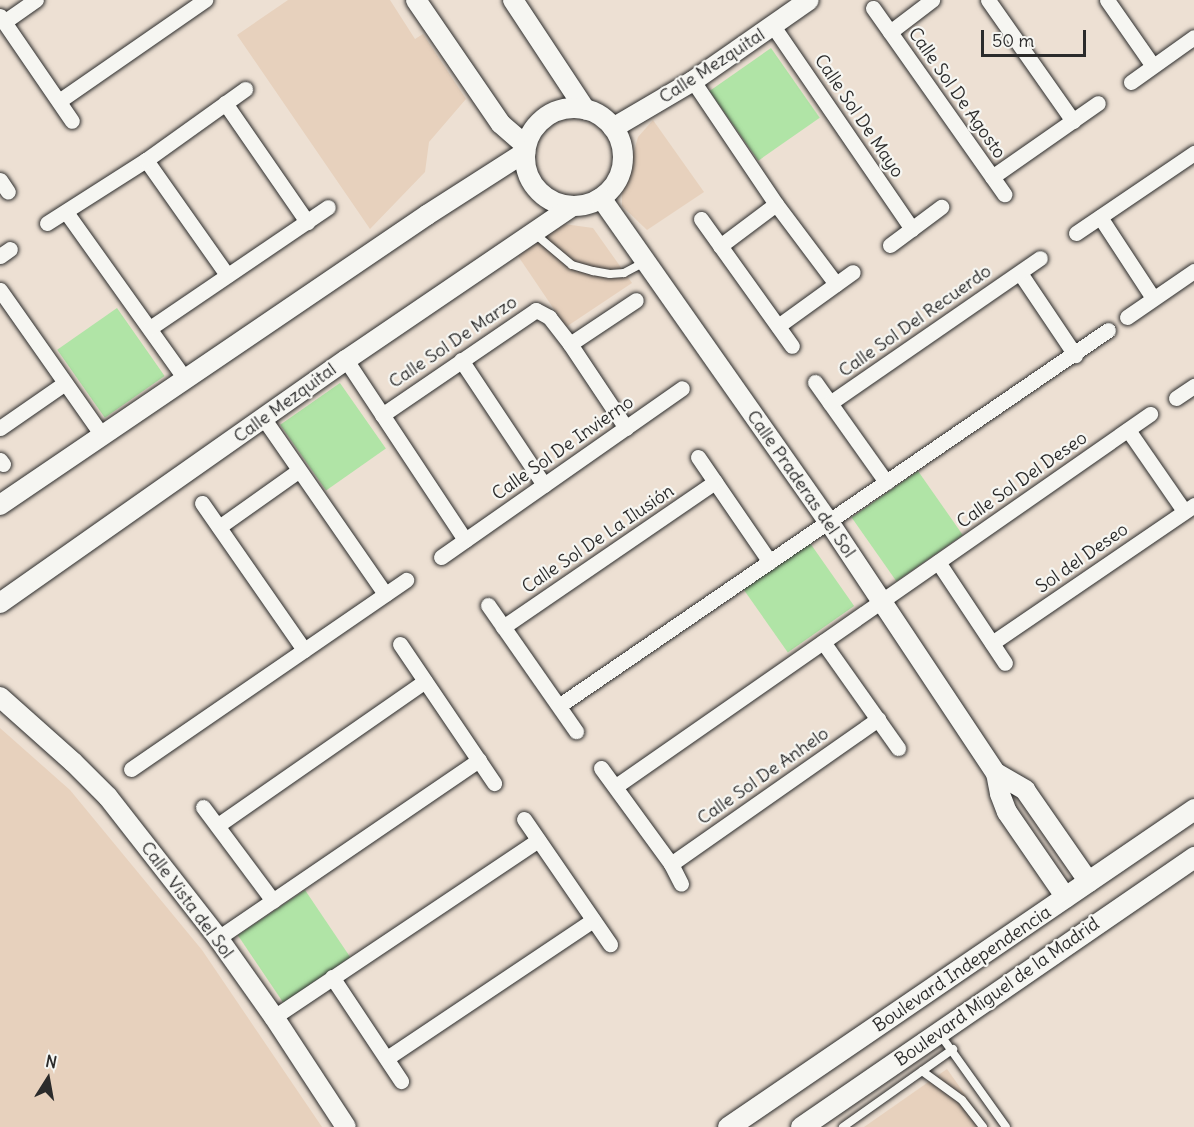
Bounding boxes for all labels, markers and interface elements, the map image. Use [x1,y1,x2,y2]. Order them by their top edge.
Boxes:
scale bar [984,18,1089,56]
street label: Calle Sol De Agosto [904,23,1010,163]
street label: Calle Mezquital [655,24,769,108]
text: 50 m [992,29,1034,52]
street label: Calle Sol De Mayo [810,50,908,182]
street label: Calle Sol Del Recuerdo [835,260,995,382]
street label: Calle Sol De Marzo [385,291,521,393]
street label: Calle Mezquital [229,359,341,447]
street label: Calle Sol De Invierno [488,391,638,505]
street label: Calle Praderas del Sol [742,406,860,562]
street label: Calle Sol Del Deseo [953,427,1091,533]
street label: Calle Sol De La Ilusión [518,480,678,598]
street label: Sol del Deseo [1032,518,1132,598]
street label: Calle Sol De Anhelo [693,723,833,829]
street label: Calle Vista del Sol [136,837,238,963]
street label: Boulevard Independencia [869,901,1055,1037]
street label: Boulevard Miguel de la Madrid [891,913,1103,1071]
north arrow [18,1049,78,1109]
text: N [44,1050,59,1072]

